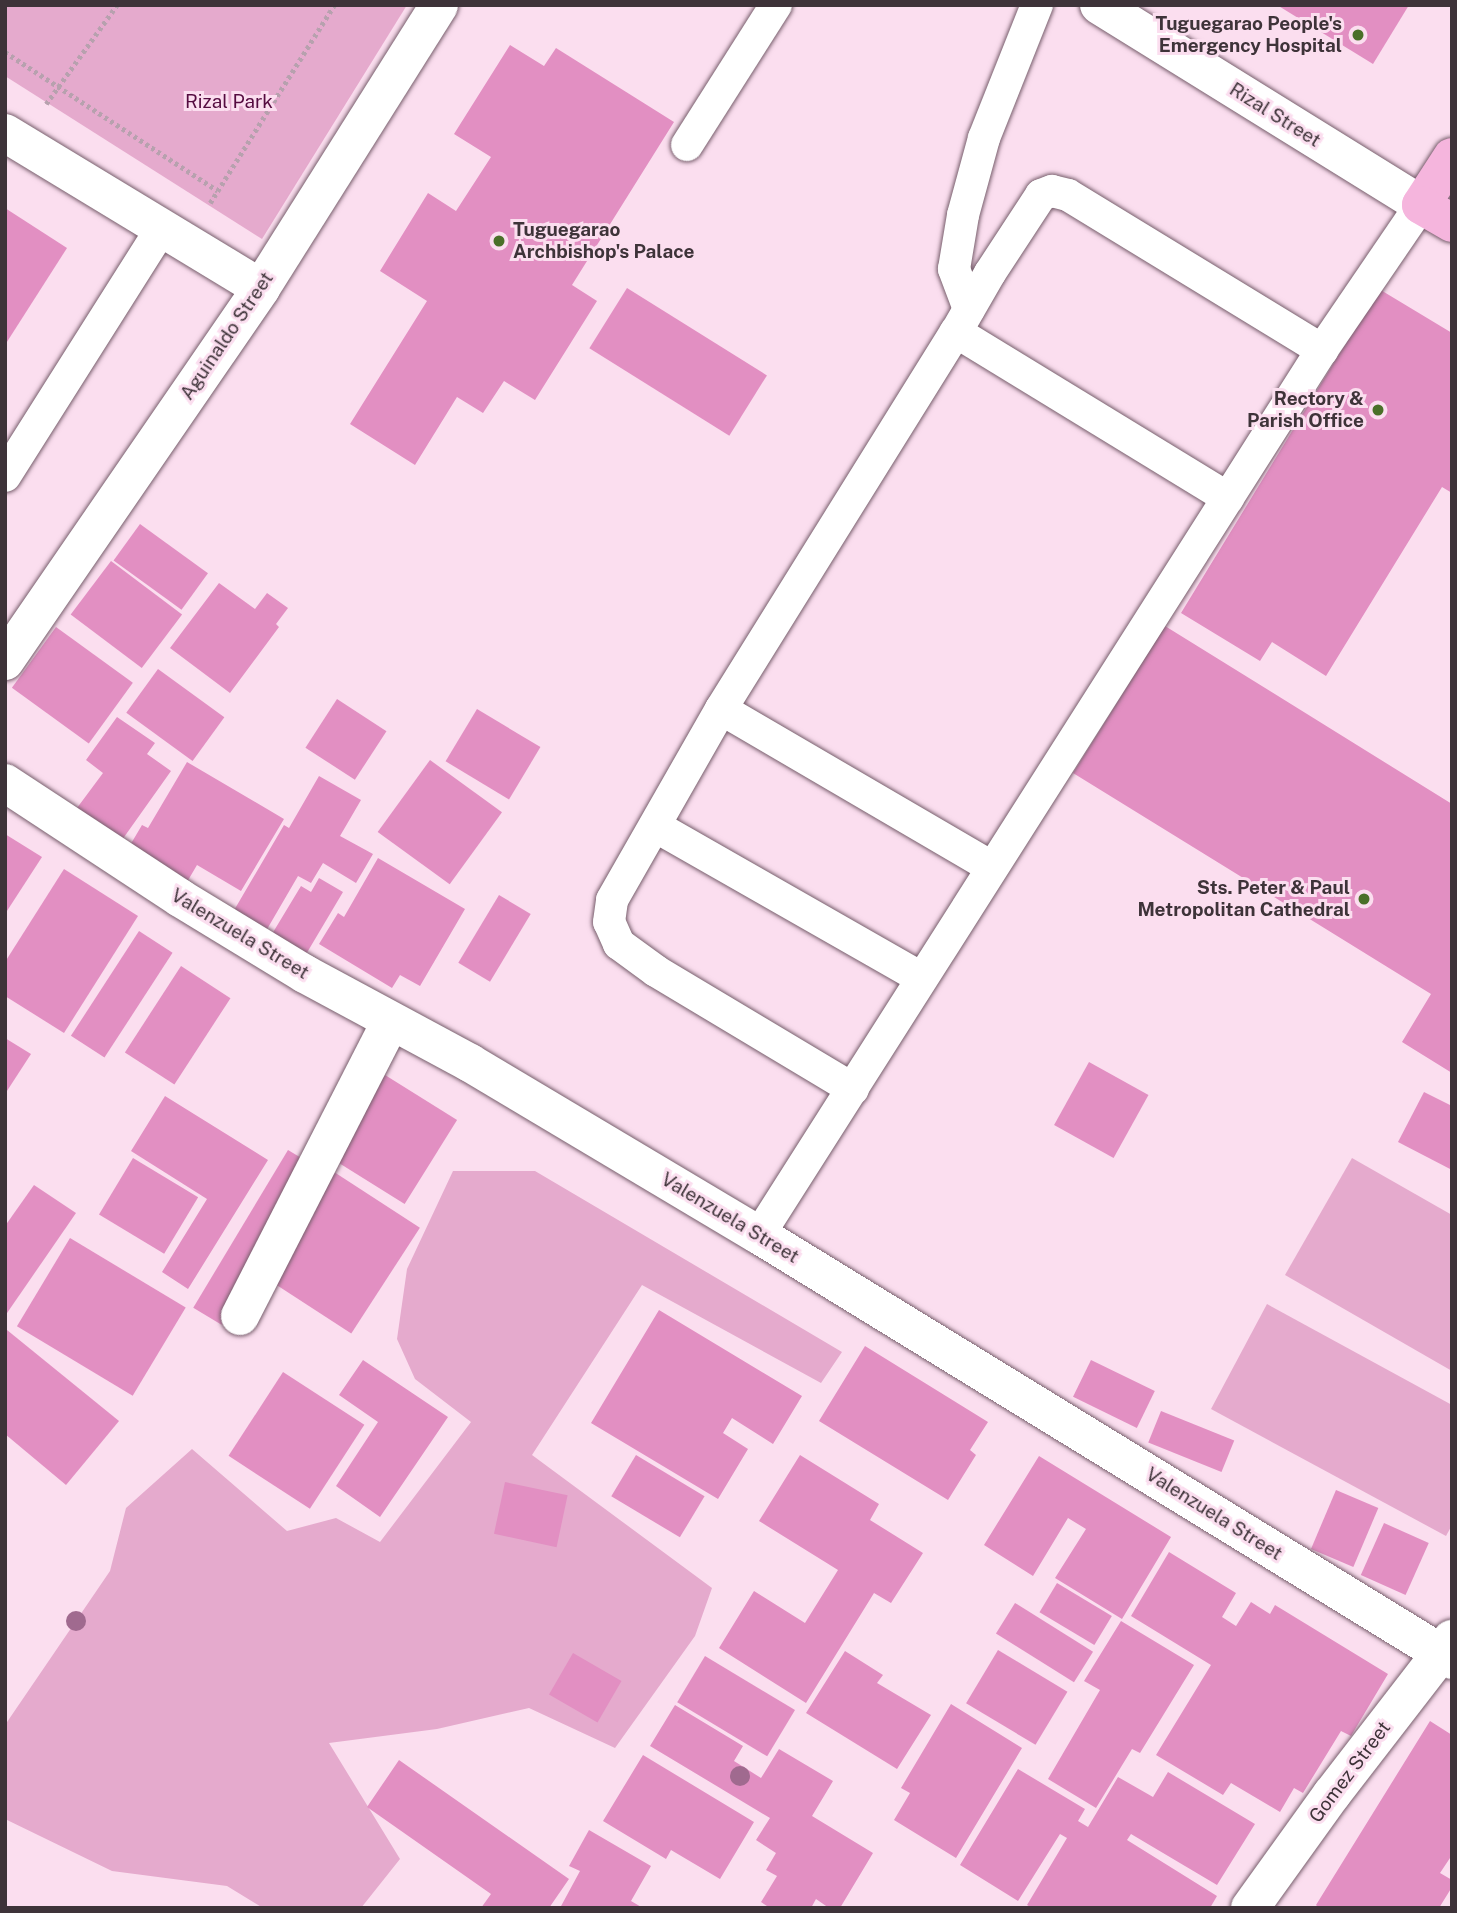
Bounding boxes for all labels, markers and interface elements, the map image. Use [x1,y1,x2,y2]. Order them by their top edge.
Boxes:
place label: Tuguegarao People's Emergency Hospital [1156,13,1342,57]
marker: Tuguegarao People's Emergency Hospital [1348,25,1368,45]
street label: Rizal Street [1225,78,1325,152]
park label: Rizal Park [185,91,273,113]
place label: Tuguegarao Archbishop's Palace [513,219,695,263]
marker: Tuguegarao Archbishop's Palace [491,233,507,249]
street label: Aguinaldo Street [176,268,278,404]
place label: Rectory & Parish Office [1247,388,1364,432]
marker: Rectory & Parish Office [1370,402,1386,418]
place label: Sts. Peter & Paul Metropolitan Cathedral [1137,877,1350,921]
street label: Valenzuela Street [167,884,313,984]
marker: Sts. Peter & Paul Metropolitan Cathedral [1356,891,1372,907]
street label: Valenzuela Street [657,1168,803,1268]
street label: Valenzuela Street [1142,1463,1286,1565]
street label: Gomez Street [1305,1717,1395,1827]

